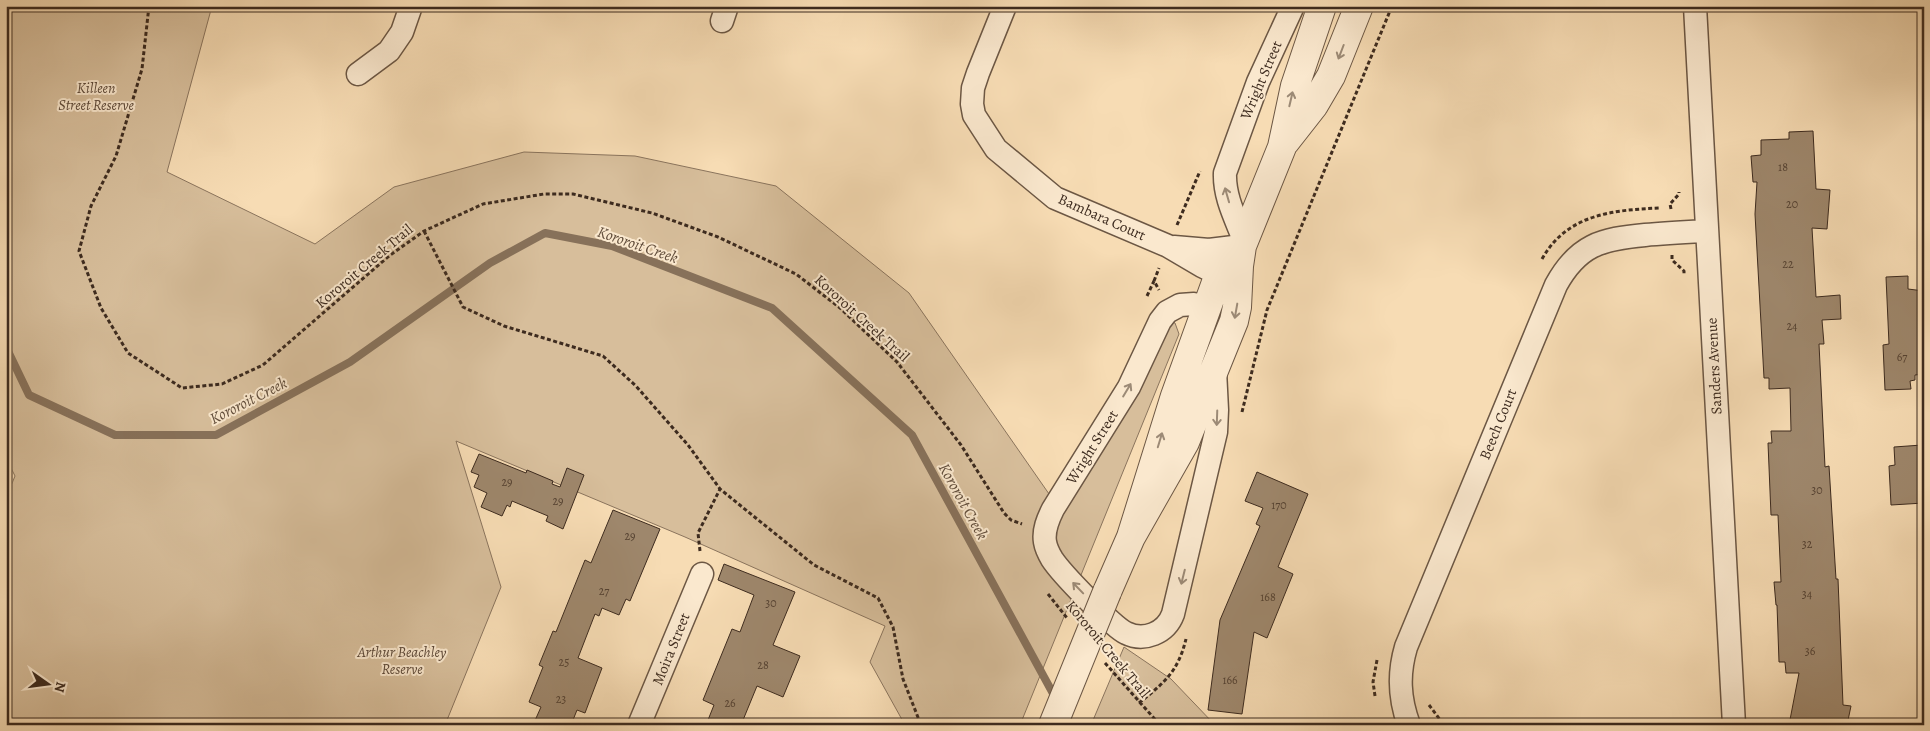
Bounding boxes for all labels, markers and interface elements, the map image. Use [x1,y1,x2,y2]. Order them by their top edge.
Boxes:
street label: Wright Street [1235,38,1287,123]
one-way arrow [1336,43,1345,59]
park label: Killeen Street Reserve [58,78,134,115]
one-way arrow [1287,91,1297,107]
house number: 18 [1778,159,1788,175]
one-way arrow [1222,187,1232,203]
street label: Bambara Court [1055,189,1149,245]
house number: 20 [1786,196,1798,212]
street label: Kororoit Creek Trail [311,219,417,313]
water label: Kororoit Creek [594,221,681,269]
house number: 22 [1782,256,1794,272]
street label: Kororoit Creek Trail [810,270,914,366]
one-way arrow [1230,303,1240,319]
street label: Sanders Avenue [1701,317,1727,415]
house number: 24 [1786,318,1798,334]
house number: 67 [1897,349,1908,365]
water label: Kororoit Creek [206,372,291,430]
one-way arrow [1123,383,1133,397]
street label: Beech Court [1475,385,1521,463]
street label: Wright Street [1061,406,1123,489]
one-way arrow [1212,410,1221,426]
one-way arrow [1156,433,1166,449]
water label: Kororoit Creek [933,459,993,544]
house number: 29 [501,474,513,490]
house number: 30 [1811,482,1823,498]
house number: 29 [552,493,564,509]
house number: 170 [1271,497,1287,513]
house number: 29 [624,528,636,544]
house number: 32 [1802,536,1813,552]
one-way arrow [1178,568,1187,584]
one-way arrow [1072,581,1084,594]
house number: 27 [599,583,610,599]
house number: 34 [1802,586,1813,602]
house number: 168 [1260,589,1276,605]
house number: 30 [765,595,777,611]
street label: Kororoit Creek Trail [1061,596,1155,702]
street label: Moira Street [647,610,695,688]
park label: Arthur Beachley Reserve [357,642,447,679]
house number: 36 [1805,643,1816,659]
house number: 25 [559,654,569,670]
house number: 28 [757,657,769,673]
north arrow [22,658,72,708]
house number: 166 [1222,672,1238,688]
text: N [50,680,71,694]
house number: 23 [556,691,566,707]
house number: 26 [724,695,736,711]

